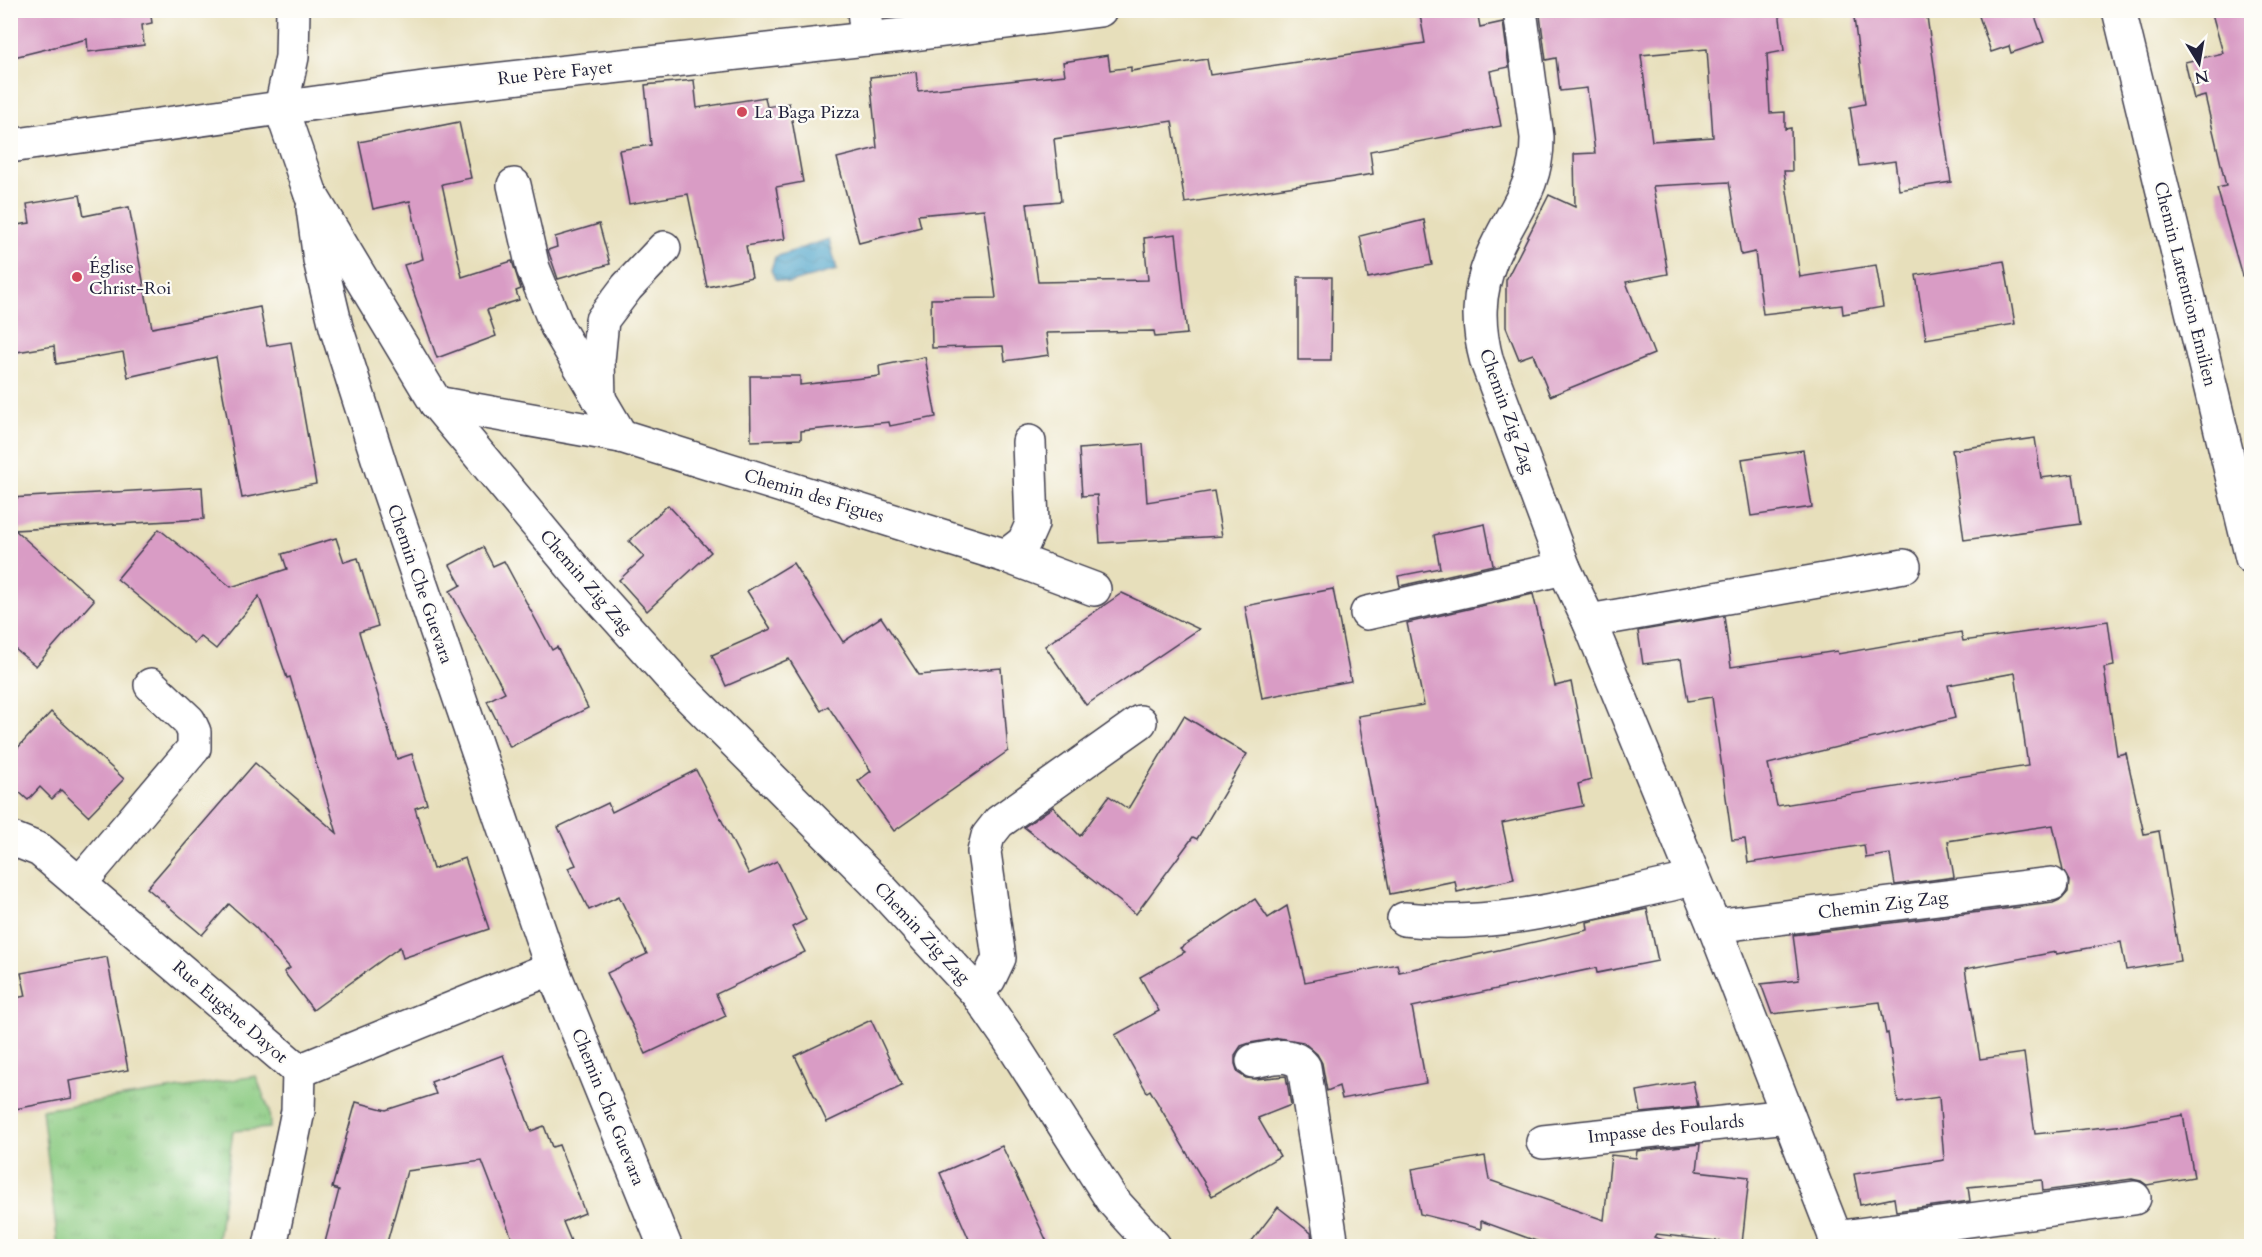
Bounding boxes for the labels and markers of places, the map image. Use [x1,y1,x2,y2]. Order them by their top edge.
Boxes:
place label: La Baga Pizza [754,100,860,125]
marker: La Baga Pizza [735,105,749,119]
place label: Église Christ-Roi [89,255,171,301]
marker: Église Christ-Roi [70,270,84,284]

